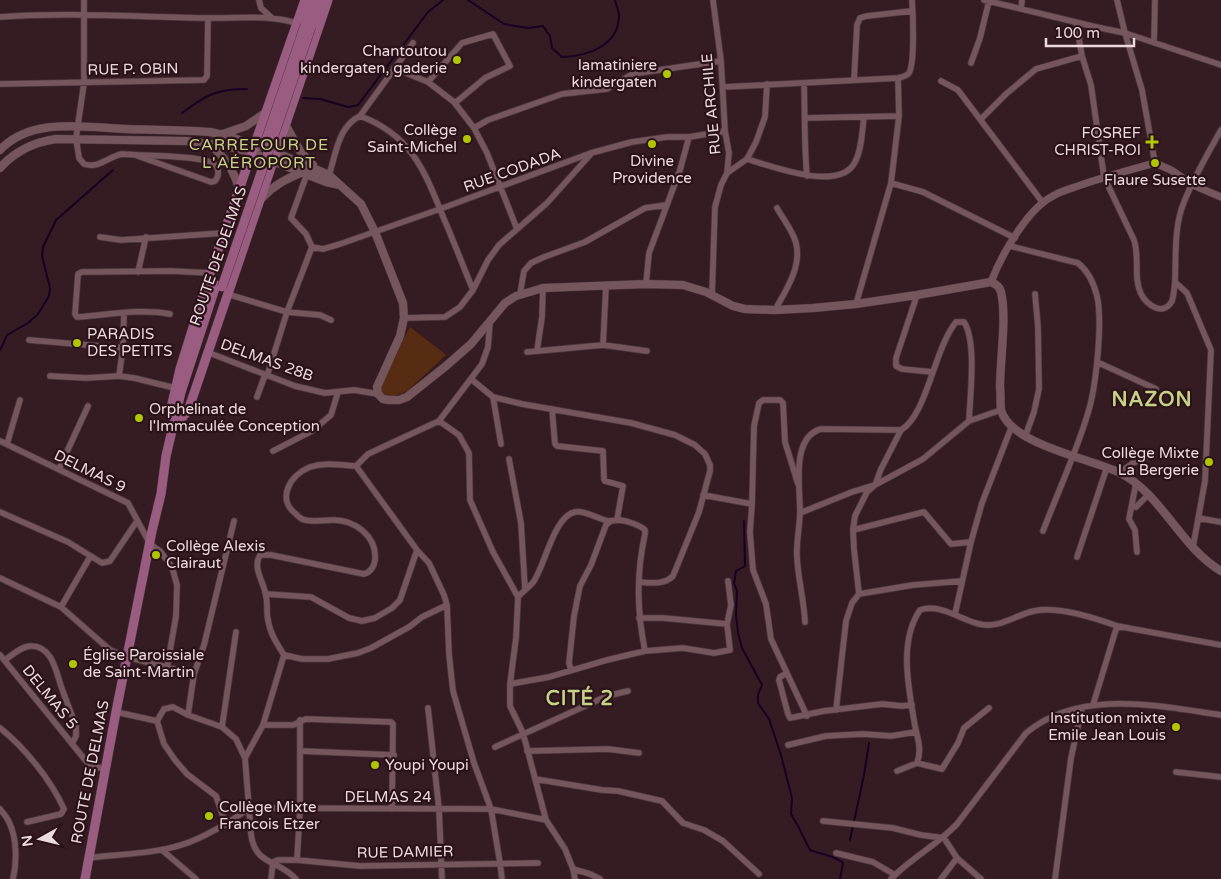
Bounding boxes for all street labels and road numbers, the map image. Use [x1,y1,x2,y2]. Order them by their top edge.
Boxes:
street label: RUE ARCHILE [698,53,724,155]
street label: RUE P. OBIN [87,59,179,79]
street label: RUE CODADA [461,144,563,196]
street label: ROUTE DE DELMAS [186,184,250,328]
street label: DELMAS 28B [218,335,316,385]
street label: DELMAS 9 [51,446,129,496]
street label: DELMAS 5 [19,661,81,733]
street label: ROUTE DE DELMAS [67,699,113,845]
street label: DELMAS 24 [344,788,432,806]
street label: RUE DAMIER [356,842,454,862]

